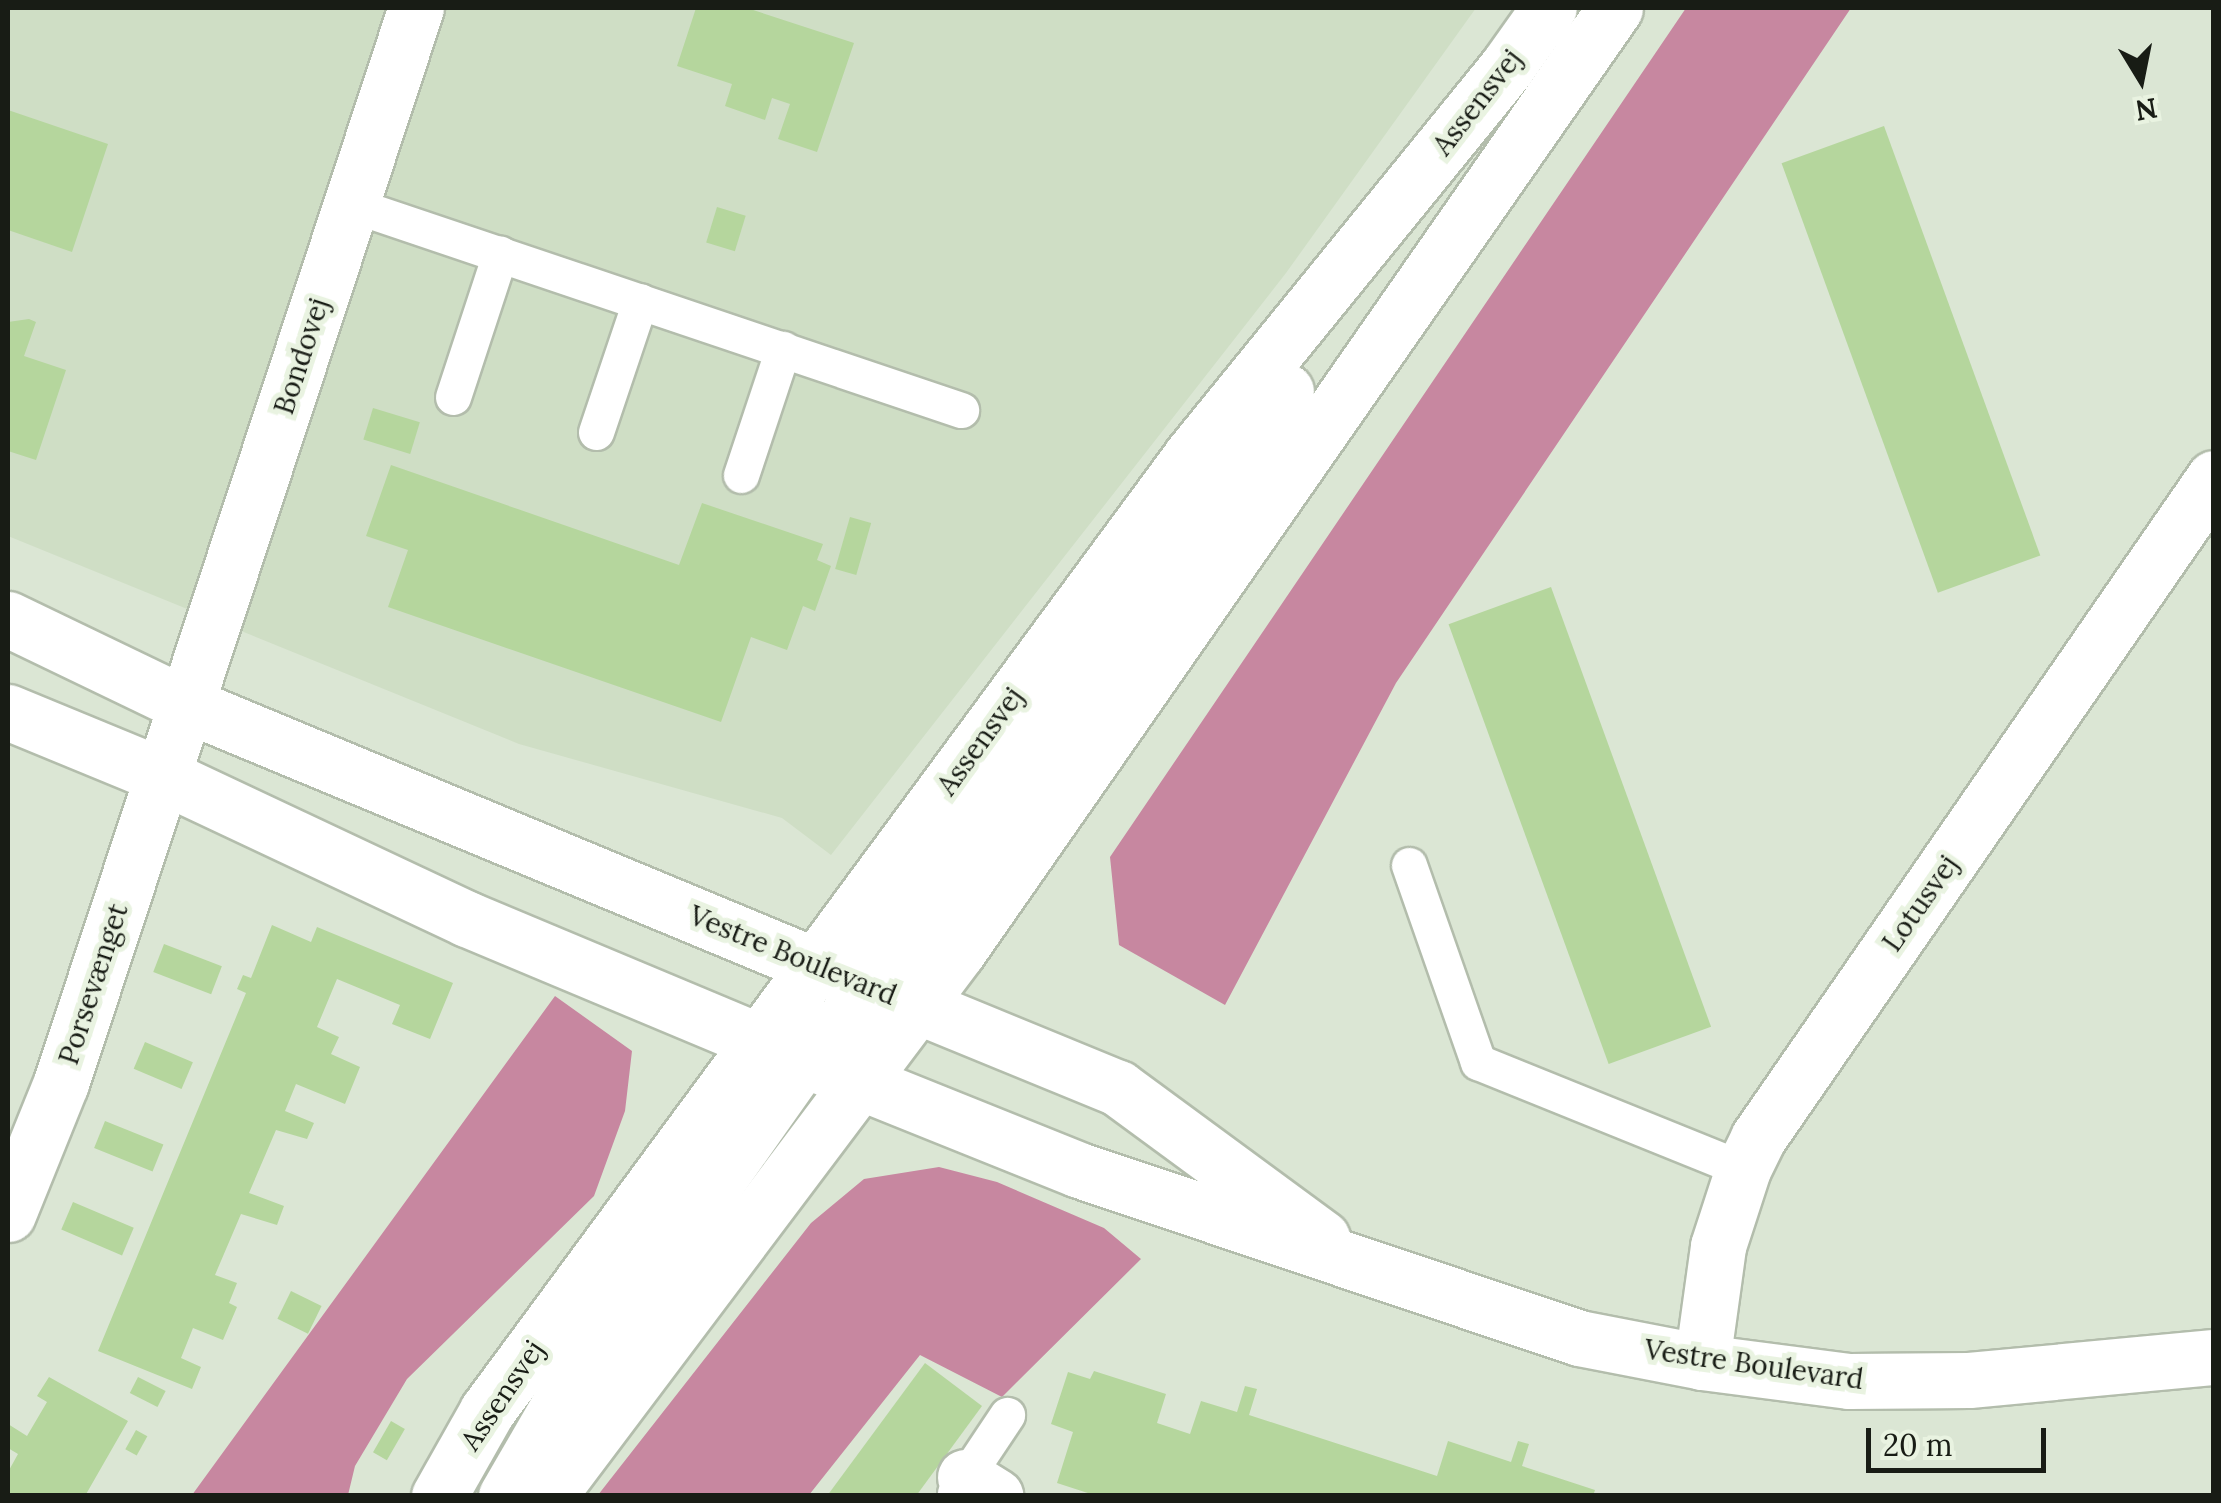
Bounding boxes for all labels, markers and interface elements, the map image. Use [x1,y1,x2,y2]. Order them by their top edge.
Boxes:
north arrow [2091,30,2191,130]
street label: Assensvej [1425,42,1529,162]
text: N [2132,90,2160,129]
street label: Bondovej [266,294,336,418]
street label: Assensvej [930,681,1030,801]
street label: Lotusvej [1875,848,1965,958]
street label: Vestre Boulevard [684,898,902,1012]
street label: Porsevænget [51,899,135,1069]
street label: Vestre Boulevard [1642,1332,1866,1396]
street label: Assensvej [453,1334,551,1456]
scale bar [1871,1408,2051,1470]
text: 20 m [1883,1426,1952,1464]

